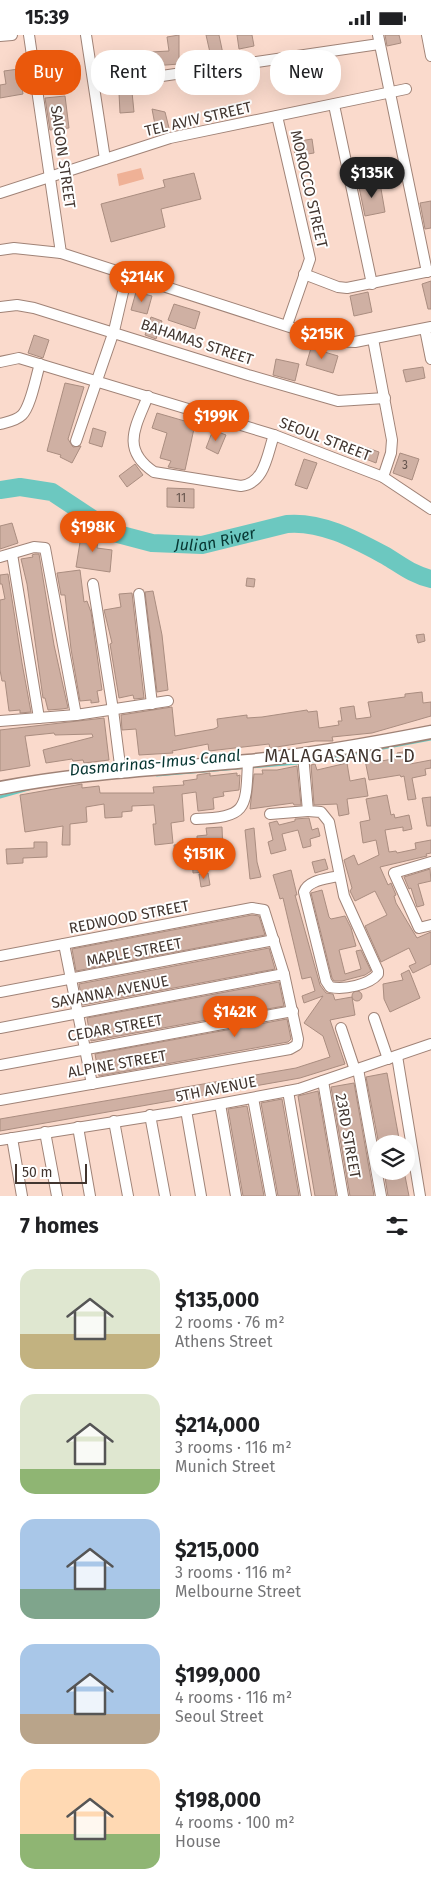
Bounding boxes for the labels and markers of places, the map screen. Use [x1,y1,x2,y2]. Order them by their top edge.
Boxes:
pin: $135K [337,156,407,199]
pin: $214K [107,261,177,303]
pin: $215K [287,317,357,360]
pin: $199K [181,399,251,442]
pin: $198K [58,511,128,553]
pin: $151K [169,837,239,880]
pin: $142K [200,995,270,1038]

